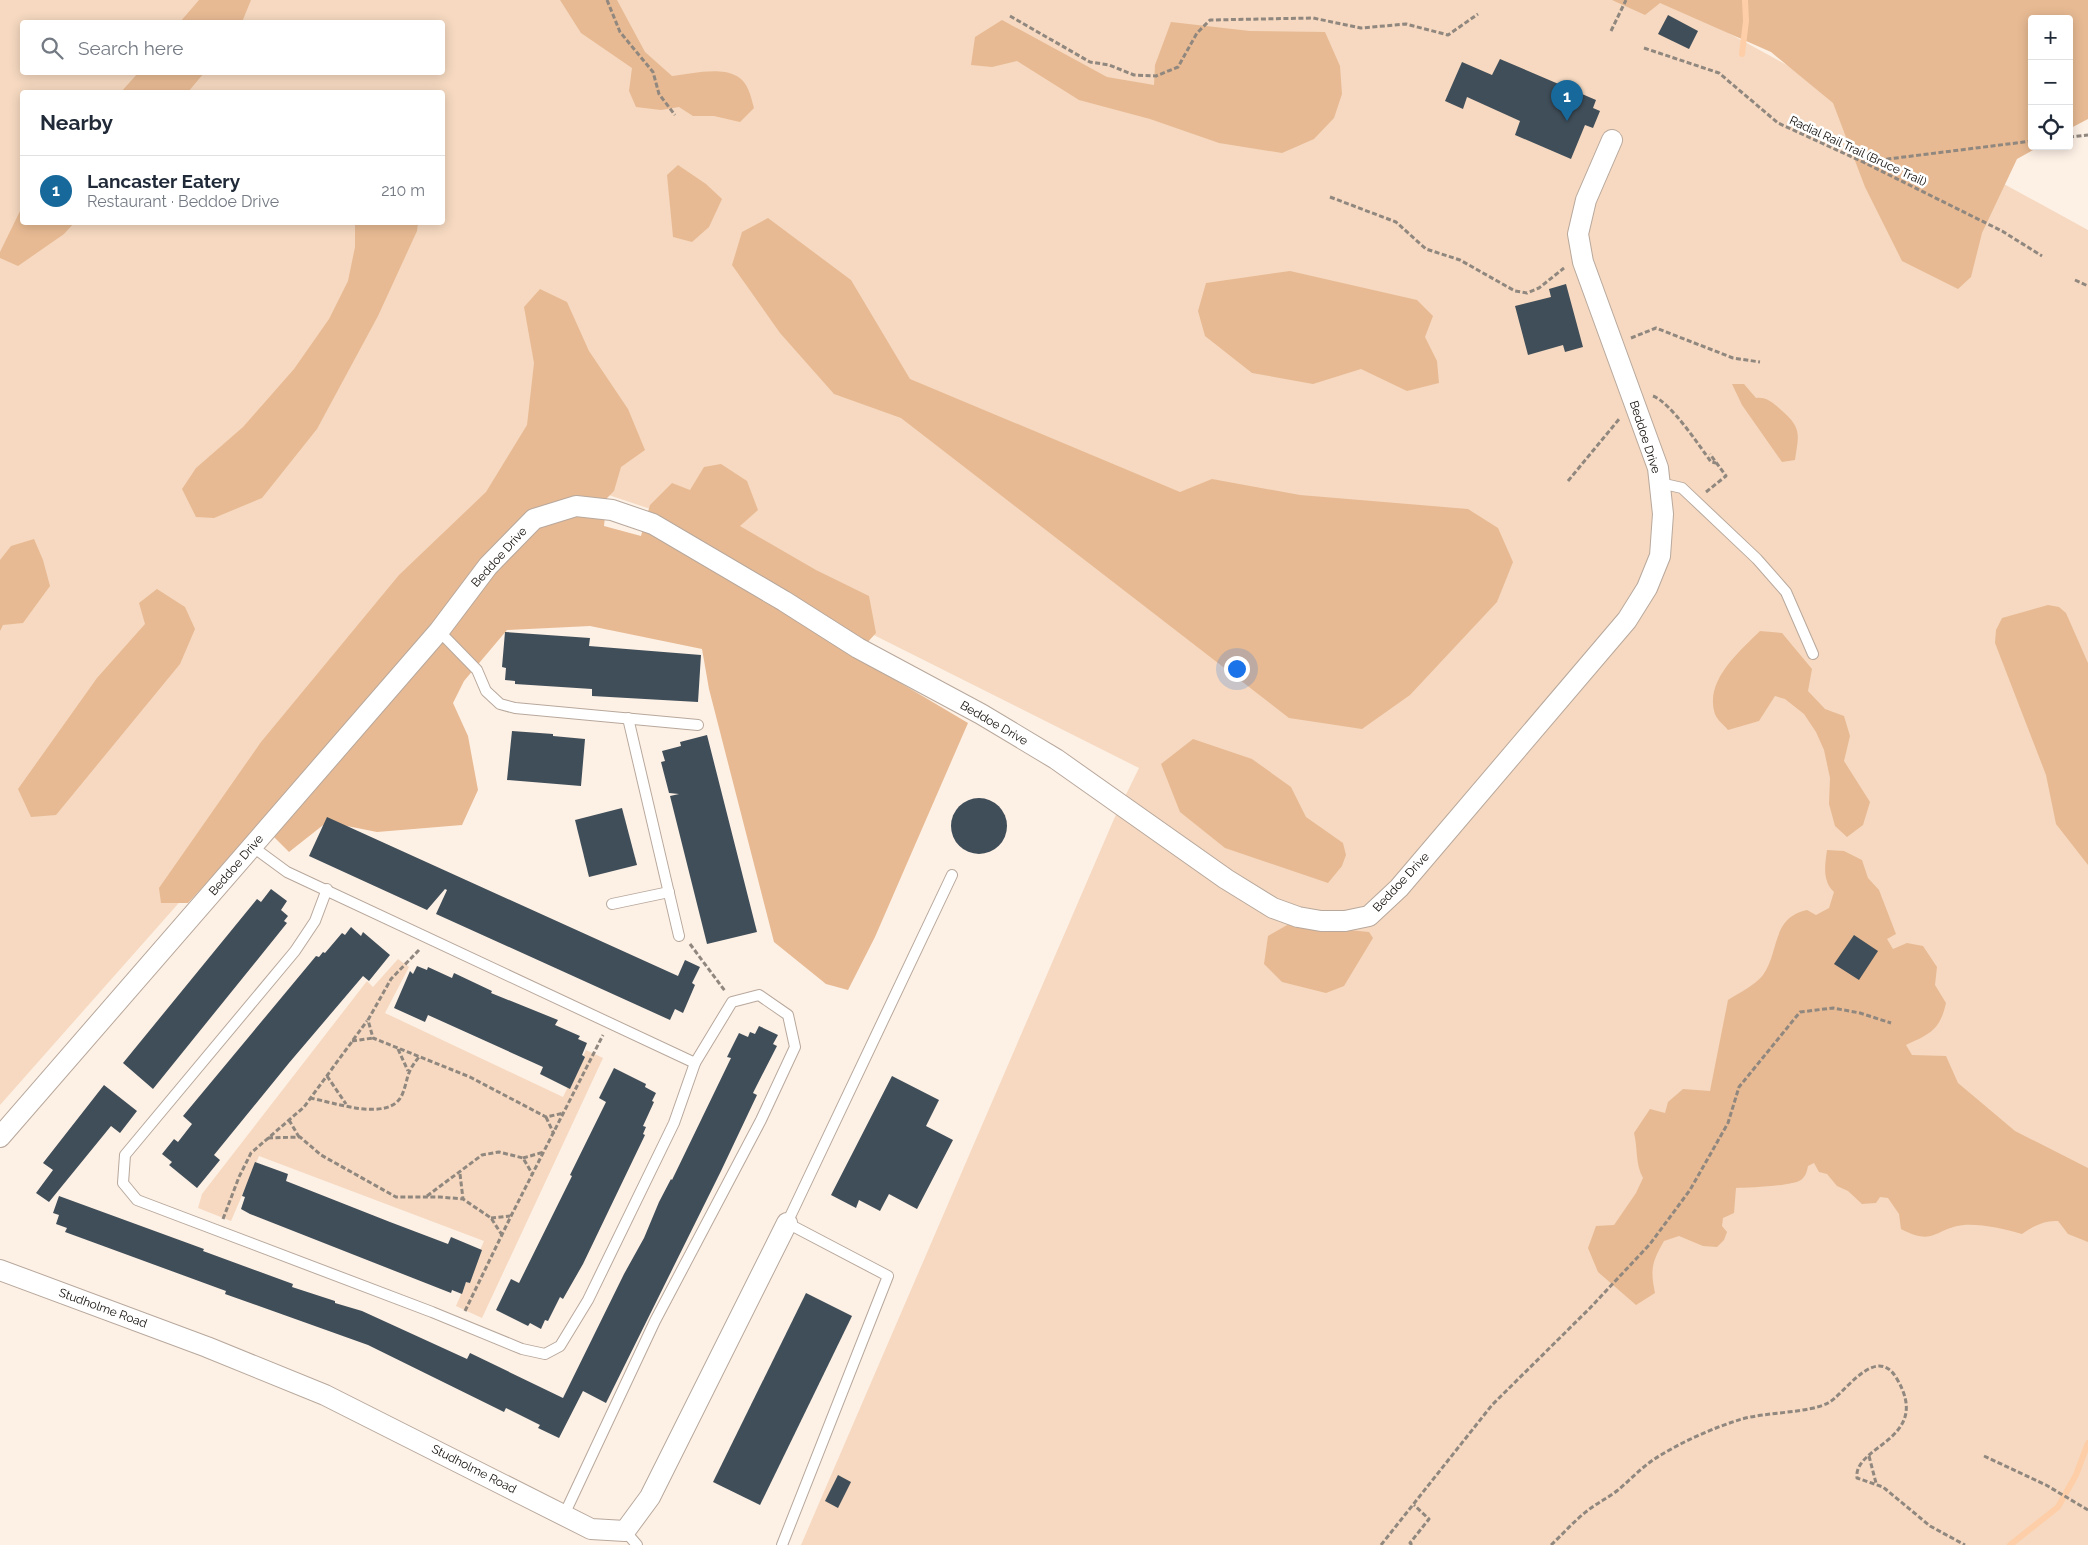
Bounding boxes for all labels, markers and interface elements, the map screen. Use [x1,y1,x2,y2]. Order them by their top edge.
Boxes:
map controls [2028,15,2073,150]
button: + [2028,15,2073,60]
search box [20,20,445,75]
icon: search [38,34,66,62]
text: Search here [78,37,184,59]
button: − [2028,60,2073,105]
pin: 1 [1551,80,1583,121]
button: locate [2028,105,2073,150]
text: Nearby [40,110,113,135]
street label: Radial Rail Trail (Bruce Trail) [1787,113,1929,189]
text: Lancaster Eatery [87,170,240,192]
text: 1 [52,181,60,200]
text: 210 m [381,181,425,200]
text: Restaurant · Beddoe Drive [87,192,279,211]
street label: Beddoe Drive [1627,399,1663,475]
street label: Beddoe Drive [468,524,530,590]
your location [1224,656,1250,682]
street label: Beddoe Drive [958,698,1030,748]
street label: Beddoe Drive [206,832,266,898]
street label: Beddoe Drive [1370,849,1432,915]
street label: Studholme Road [57,1285,149,1331]
street label: Studholme Road [429,1442,519,1496]

